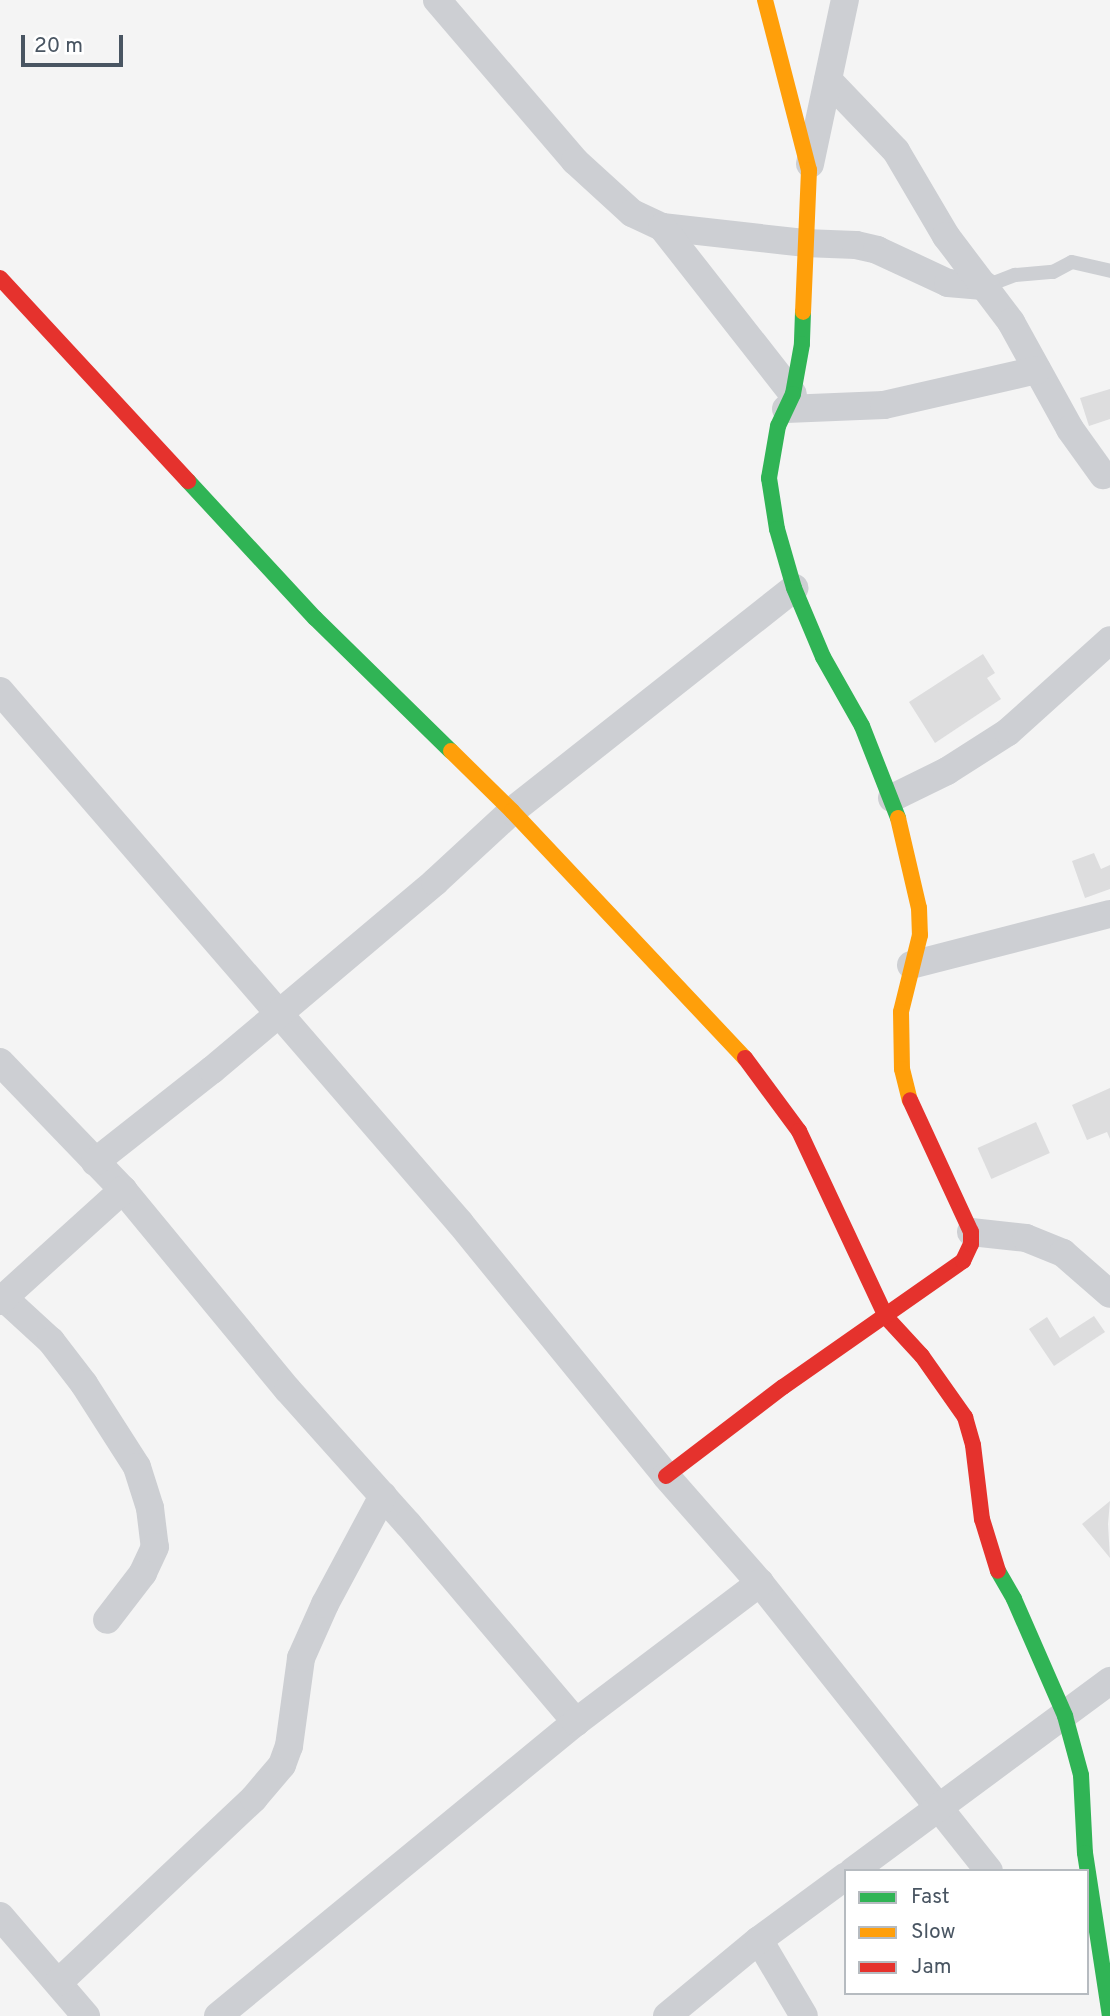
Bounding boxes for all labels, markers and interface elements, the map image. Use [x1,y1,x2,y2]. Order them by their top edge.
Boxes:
scale bar [24,21,126,65]
text: 20 m [34,33,83,60]
legend [844,1869,1089,1995]
text: Fast [911,1884,950,1911]
text: Slow [911,1919,956,1946]
text: Jam [911,1954,952,1981]

